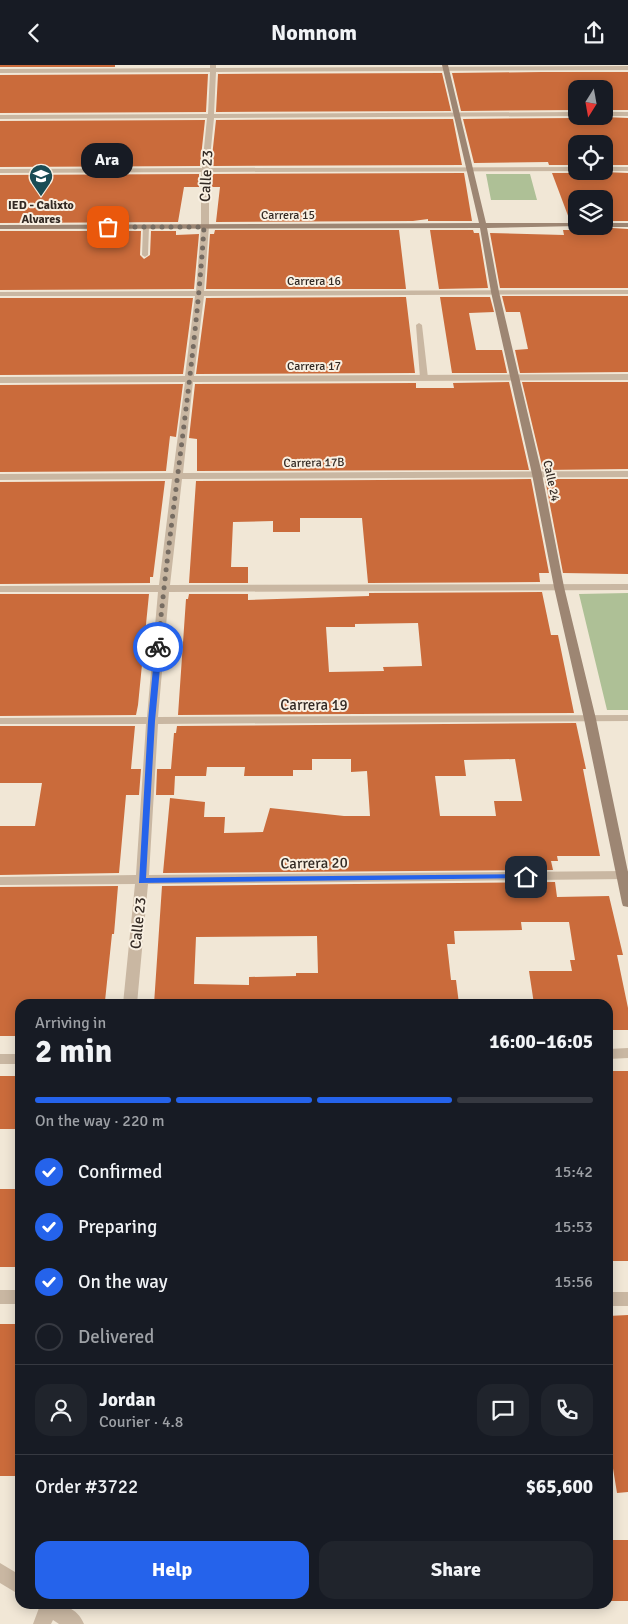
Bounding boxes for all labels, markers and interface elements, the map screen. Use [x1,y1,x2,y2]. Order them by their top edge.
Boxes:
icon: back [20,19,48,47]
text: Nomnom [271,19,357,46]
icon: share [580,19,608,47]
north arrow [568,80,612,125]
map controls [568,80,613,235]
button: locate [568,135,613,180]
callout: Ara [82,142,134,177]
text: Ara [95,150,119,170]
street label: Calle 23 [196,150,216,202]
school or university icon: IED - Calixto Alvares [28,163,54,197]
button: layers [568,190,613,235]
place label: IED - Calixto Alvares [8,198,74,227]
pin [87,206,129,248]
street label: Carrera 15 [261,208,315,223]
icon: bag [94,213,122,241]
street label: Carrera 16 [287,274,341,289]
street label: Carrera 17 [287,359,341,374]
street label: Carrera 17B [283,455,345,471]
street label: Calle 24 [539,459,563,503]
courier [133,622,183,672]
icon: bike [144,633,172,661]
street label: Carrera 19 [280,696,348,714]
street label: Carrera 20 [280,853,348,873]
pin [505,856,547,898]
icon: home [512,863,540,891]
street label: Calle 23 [126,896,150,950]
text: Arriving in [35,1013,106,1033]
text: 16:00–16:05 [489,1030,593,1054]
text: 2 min [35,1032,112,1071]
text: On the way · 220 m [35,1111,165,1131]
icon: check [35,1158,63,1186]
text: Confirmed [78,1160,162,1184]
text: 15:42 [554,1162,593,1182]
icon: check [35,1213,63,1241]
text: Preparing [78,1215,157,1239]
text: 15:53 [554,1217,593,1237]
icon: check [35,1268,63,1296]
text: On the way [78,1270,168,1294]
text: 15:56 [554,1272,593,1292]
text: Delivered [78,1325,154,1349]
button: person [35,1384,87,1436]
button: chat [477,1384,529,1436]
button: phone [541,1384,593,1436]
text: Jordan [99,1388,156,1412]
text: Courier · 4.8 [99,1412,183,1432]
text: Order #3722 [35,1475,138,1499]
text: $65,600 [526,1475,593,1499]
button: Help [35,1541,309,1599]
button: Share [319,1541,593,1599]

